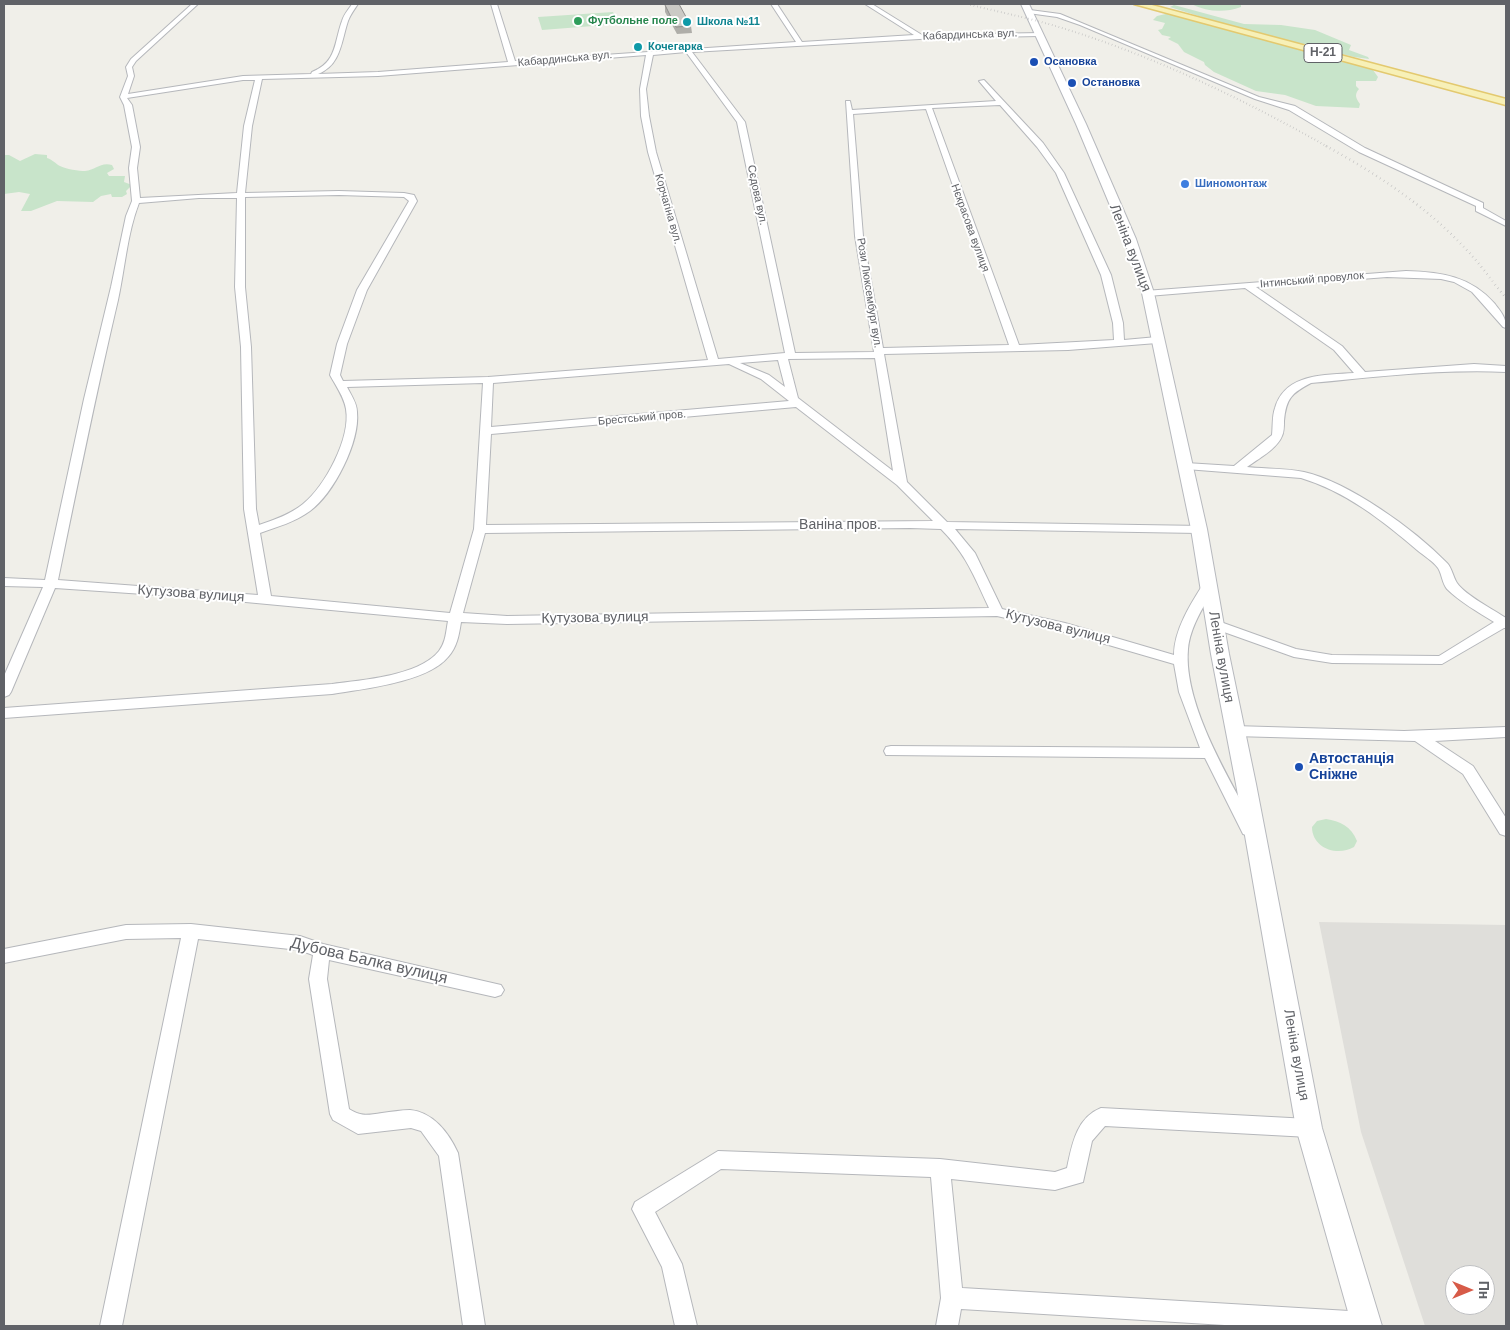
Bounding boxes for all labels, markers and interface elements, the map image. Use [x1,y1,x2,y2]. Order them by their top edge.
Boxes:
place label: Футбольне поле [588,14,678,28]
marker: Футбольне поле [572,15,584,27]
place label: Школа №11 [697,15,760,29]
marker: Школа №11 [681,16,693,28]
street label: Кабардинська вул. [922,27,1018,43]
place label: Кочегарка [648,40,703,54]
marker: Кочегарка [632,41,644,53]
road number: Н-21 [1304,44,1342,62]
street label: Кабардинська вул. [517,48,613,70]
place label: Осановка [1044,55,1097,69]
marker: Осановка [1028,56,1040,68]
place label: Остановка [1082,76,1140,90]
marker: Остановка [1066,77,1078,89]
street label: Сєдова вул. [744,164,770,226]
street label: Корчагіна вул. [652,172,684,246]
place label: Шиномонтаж [1195,177,1267,191]
marker: Шиномонтаж [1179,178,1191,190]
street label: Нєкрасова вулиця [948,182,992,274]
street label: Леніна вулиця [1106,202,1154,294]
street label: Рози Люксембург вул. [854,237,884,349]
street label: Інтинський провулок [1259,269,1365,291]
street label: Брестський пров. [597,408,687,428]
street label: Ваніна пров. [799,517,881,533]
street label: Кутузова вулиця [137,582,245,606]
street label: Кутузова вулиця [1004,606,1112,648]
street label: Кутузова вулиця [541,609,649,627]
street label: Леніна вулиця [1205,610,1237,704]
place label: Автостанція Сніжне [1309,751,1394,784]
marker: Автостанція Сніжне [1293,761,1305,773]
street label: Дубова Балка вулиця [289,934,449,988]
street label: Леніна вулиця [1280,1008,1312,1102]
north arrow [1445,1265,1495,1315]
text: Пн [1476,1281,1492,1299]

